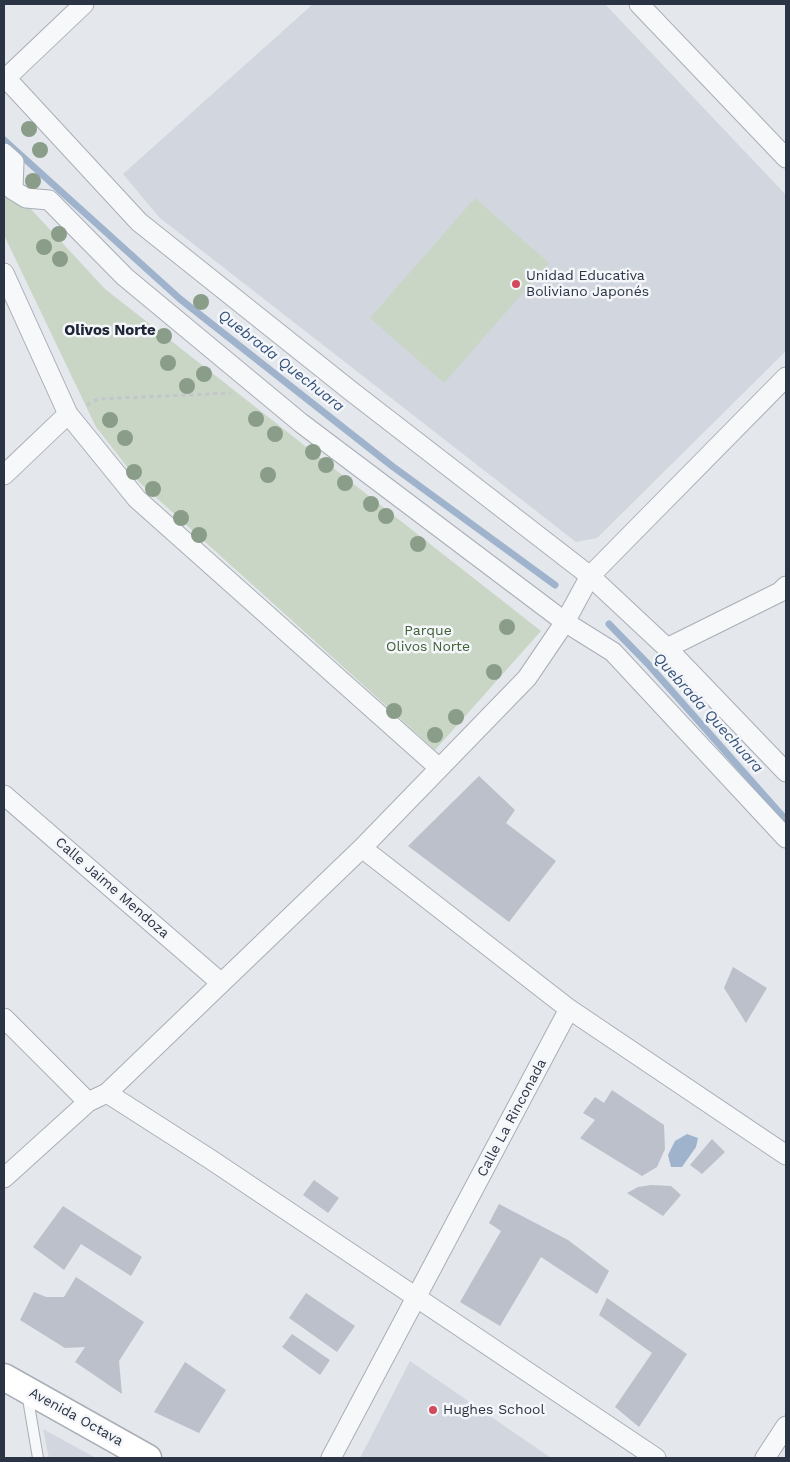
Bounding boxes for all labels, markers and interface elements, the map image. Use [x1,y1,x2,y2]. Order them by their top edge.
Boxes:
place label: Unidad Educativa Boliviano Japonés [526,268,649,300]
marker: Unidad Educativa Boliviano Japonés [510,278,522,290]
water label: Quebrada Quechuara [214,306,348,416]
district label: Olivos Norte [64,322,156,340]
park label: Parque Olivos Norte [386,623,470,656]
water label: Quebrada Quechuara [649,649,767,777]
street label: Calle Jaime Mendoza [52,834,172,942]
street label: Calle La Rinconada [474,1056,550,1180]
street label: Avenida Octava [26,1384,126,1450]
place label: Hughes School [443,1402,545,1418]
marker: Hughes School [427,1404,439,1416]

